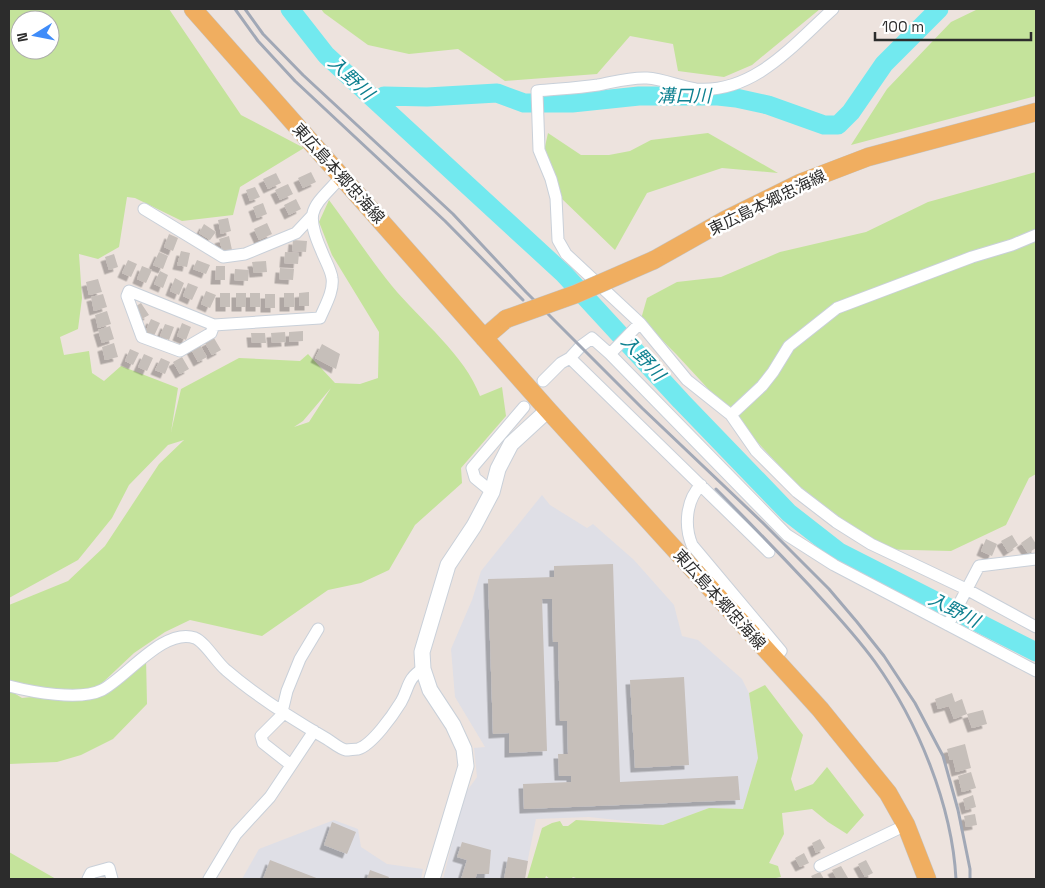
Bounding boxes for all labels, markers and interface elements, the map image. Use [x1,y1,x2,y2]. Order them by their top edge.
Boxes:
north arrow [10,10,60,60]
scale bar [875,10,1031,42]
text: 100 m [882,17,924,36]
text: N [13,31,32,43]
water label: 入野川 [324,51,380,106]
water label: 溝口川 [657,84,713,107]
street label: 東広島本郷忠海線 [288,119,389,228]
street label: 東広島本郷忠海線 [705,165,829,240]
water label: 入野川 [617,330,672,387]
street label: 東広島本郷忠海線 [669,545,770,654]
water label: 入野川 [925,587,985,633]

